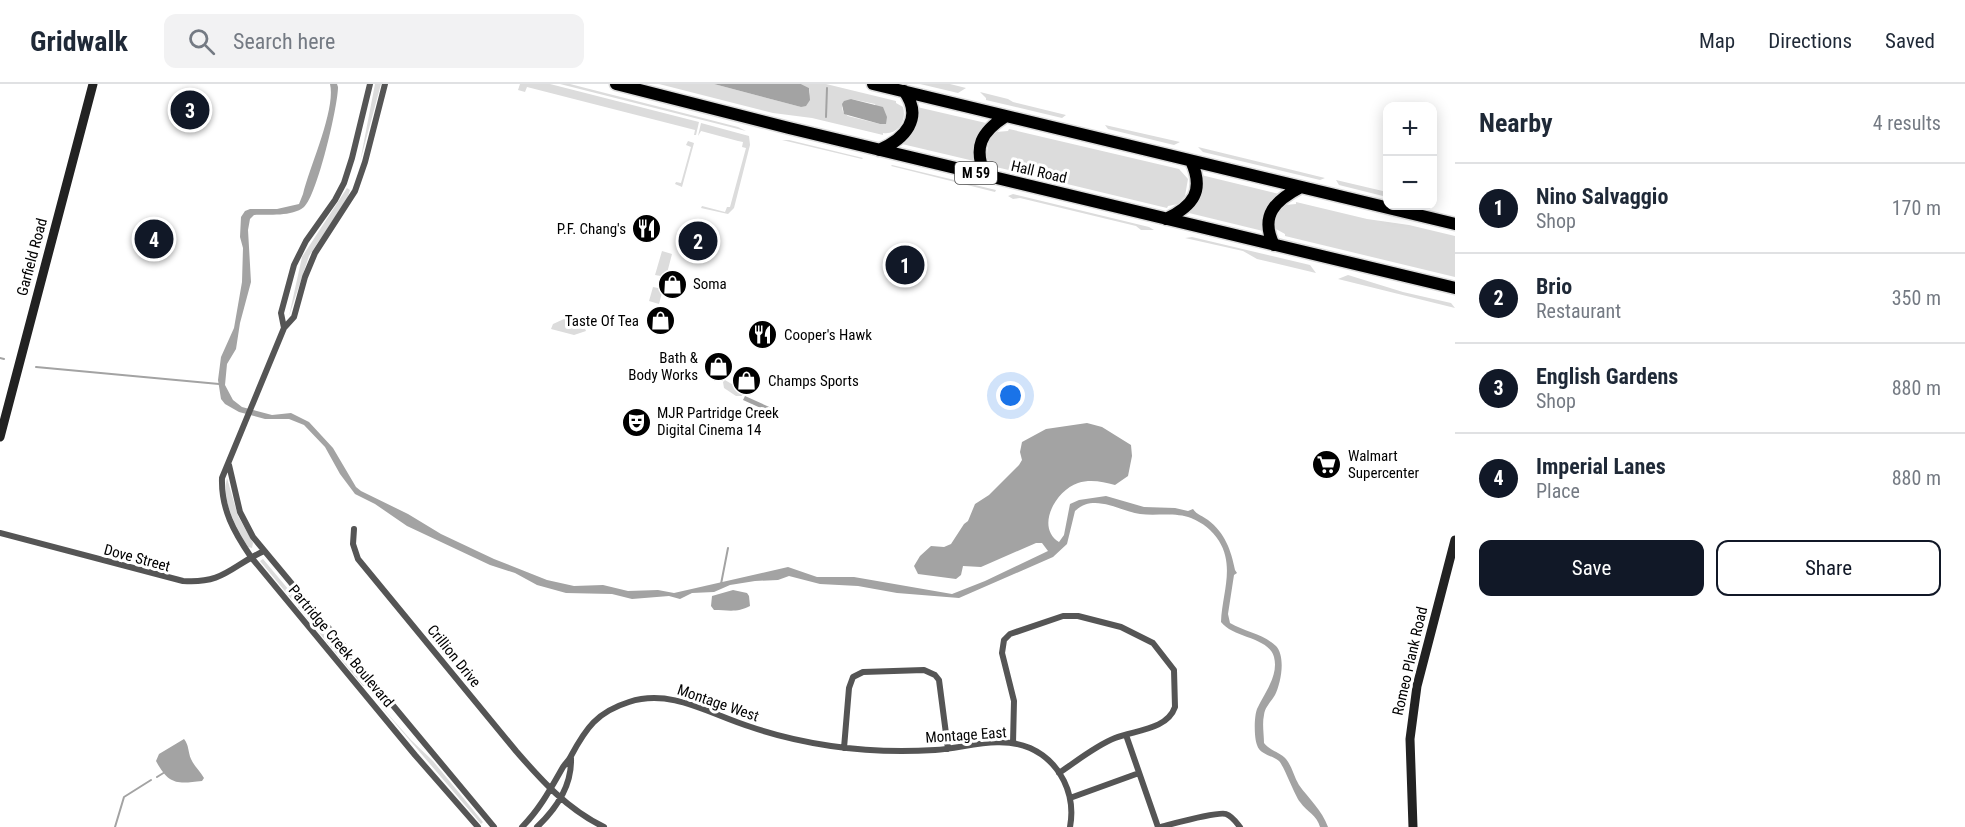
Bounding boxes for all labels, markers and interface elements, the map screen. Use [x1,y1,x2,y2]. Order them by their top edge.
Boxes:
search box [164,14,584,68]
text: Gridwalk [30,25,128,58]
icon: search [185,25,218,58]
text: Search here [233,29,335,54]
text: Map [1699,29,1735,53]
text: Directions [1768,29,1852,53]
text: Saved [1885,29,1935,53]
pin: 3 [170,87,210,132]
map controls [1383,102,1437,210]
button: + [1383,102,1437,156]
text: Nearby [1479,108,1553,138]
text: 4 results [1873,111,1941,135]
button: − [1383,156,1437,210]
street label: Hall Road [1009,157,1069,187]
road number: M 59 [955,162,997,184]
text: Nino Salvaggio [1536,184,1668,209]
text: 1 [1493,196,1504,220]
text: 170 m [1892,196,1941,220]
text: Shop [1536,209,1576,233]
restaurant icon: P.F. Chang's [631,213,663,245]
street label: Garfield Road [13,216,51,298]
pin: 4 [134,216,174,262]
pin: 2 [678,218,718,264]
place label: P.F. Chang's [557,220,626,238]
pin: 1 [886,242,924,288]
shop icon: Soma [656,268,688,300]
text: Brio [1536,274,1572,299]
place label: Soma [693,275,727,293]
text: 2 [1493,286,1504,310]
text: 350 m [1892,286,1941,310]
text: Restaurant [1536,299,1621,323]
shop icon: Taste Of Tea [644,305,676,337]
place label: Taste Of Tea [565,312,639,330]
restaurant icon: Cooper's Hawk [747,319,779,351]
place label: Cooper's Hawk [784,326,872,344]
place label: Bath & Body Works [628,349,699,384]
shop icon: Bath & Body Works [703,351,735,383]
text: English Gardens [1536,364,1678,389]
shop icon: Champs Sports [731,365,763,397]
place label: Champs Sports [768,372,859,390]
text: 3 [1493,376,1504,400]
text: 880 m [1892,376,1941,400]
your location [996,381,1025,410]
text: Shop [1536,389,1576,413]
place label: MJR Partridge Creek Digital Cinema 14 [657,404,779,439]
theatre icon: MJR Partridge Creek Digital Cinema 14 [620,406,652,438]
place label: Walmart Supercenter [1348,447,1420,482]
supermarket icon: Walmart Supercenter [1311,449,1343,481]
text: Imperial Lanes [1536,454,1666,479]
text: 4 [1493,466,1504,490]
text: 880 m [1892,466,1941,490]
text: Place [1536,479,1580,503]
button: Save [1479,540,1704,596]
button: Share [1716,540,1941,596]
street label: Dove Street [102,541,172,575]
street label: Partridge Creek Boulevard [285,581,397,711]
street label: Romeo Plank Road [1389,605,1431,717]
street label: Crillion Drive [423,621,485,691]
street label: Montage West [675,681,761,725]
street label: Montage East [925,723,1007,747]

